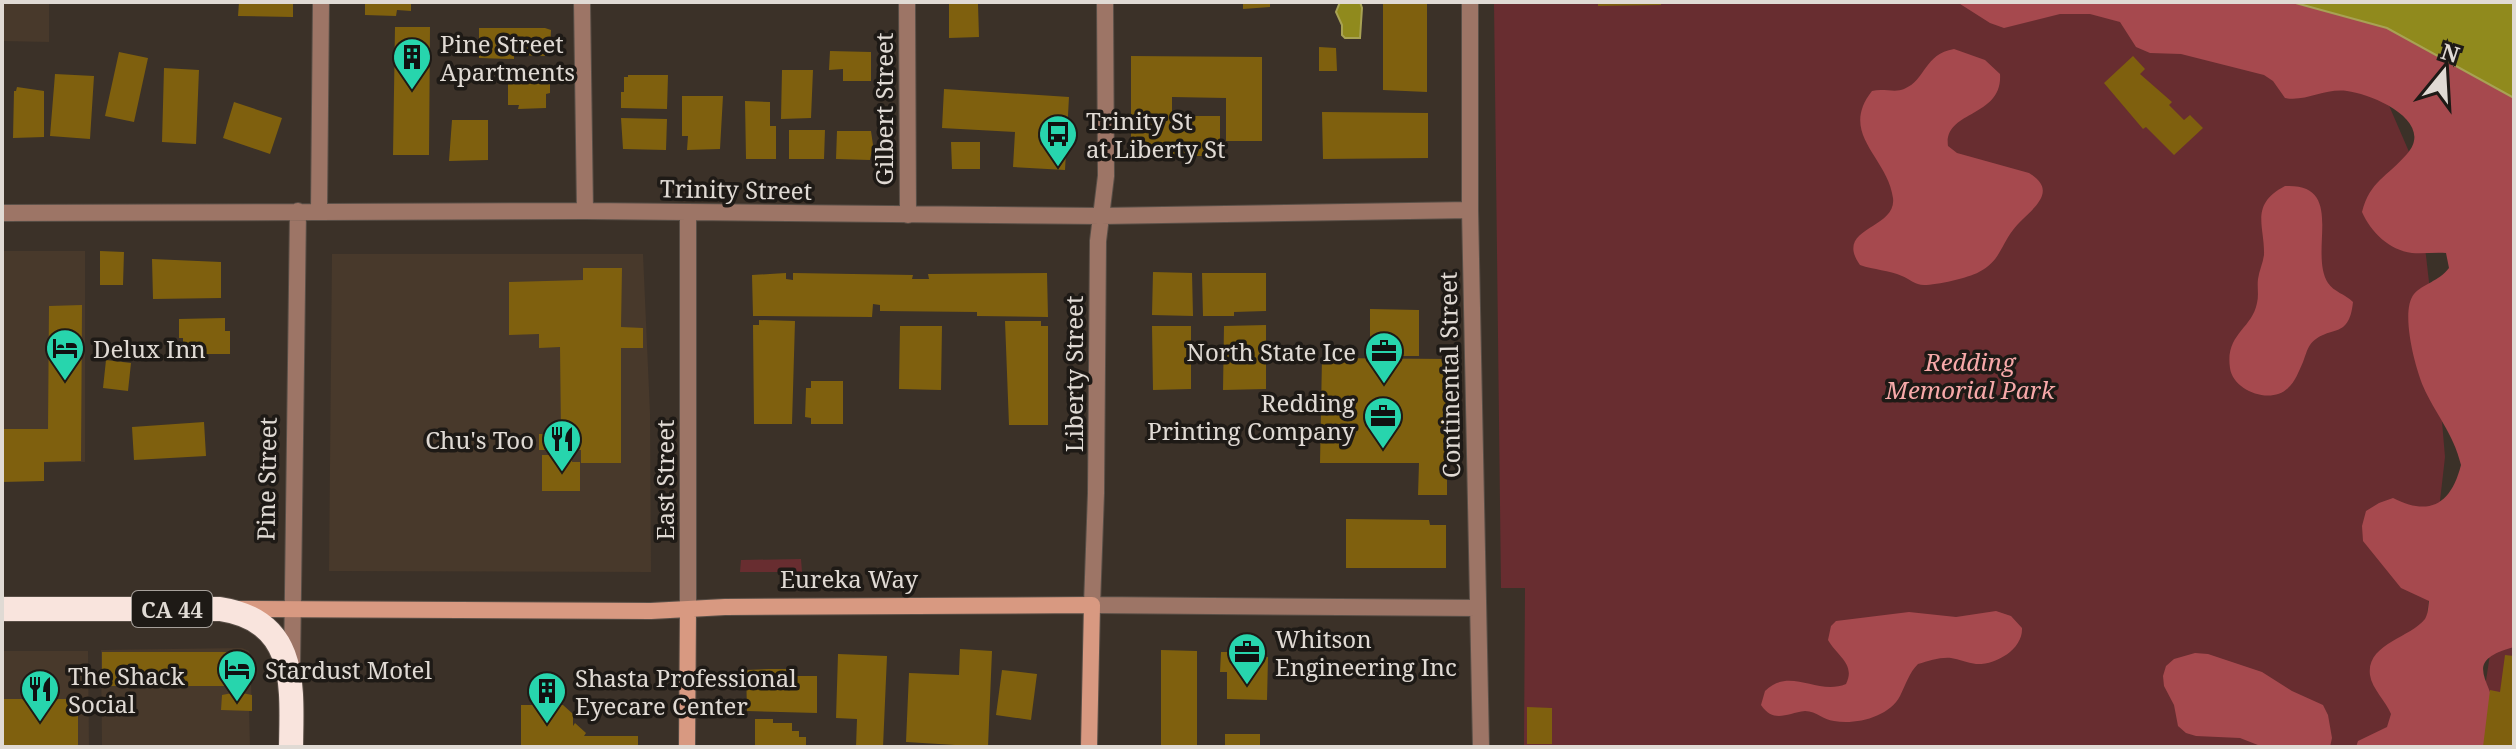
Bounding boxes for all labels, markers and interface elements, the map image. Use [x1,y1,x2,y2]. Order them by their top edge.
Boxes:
place label: Pine Street Apartments [440,27,575,88]
north arrow [2404,32,2484,112]
street label: Gilbert Street [867,33,900,185]
text: N [2438,35,2463,69]
building icon: Pine Street Apartments [391,36,433,91]
place label: Trinity St at Liberty St [1086,104,1225,165]
bus stop icon: Trinity St at Liberty St [1037,113,1079,168]
street label: Trinity Street [660,171,812,207]
street label: Continental Street [1431,271,1467,479]
street label: Liberty Street [1057,296,1090,452]
hotel icon: Delux Inn [44,327,86,382]
office icon: North State Ice [1363,330,1405,385]
place label: Delux Inn [93,332,206,365]
place label: North State Ice [1187,335,1356,368]
park label: Redding Memorial Park [1884,345,2056,406]
place label: Redding Printing Company [1147,386,1355,447]
office icon: Redding Printing Company [1362,395,1404,450]
street label: Pine Street [248,417,284,541]
restaurant icon: Chu's Too [541,418,583,473]
street label: East Street [648,420,681,540]
place label: Chu's Too [425,423,534,456]
street label: Eureka Way [780,562,919,595]
road number: CA 44 [132,591,212,627]
place label: Whitson Engineering Inc [1275,622,1457,683]
office icon: Whitson Engineering Inc [1226,631,1268,686]
hotel icon: Stardust Motel [216,648,258,703]
place label: Stardust Motel [265,653,432,686]
place label: The Shack Social [68,659,186,720]
place label: Shasta Professional Eyecare Center [575,661,797,722]
restaurant icon: The Shack Social [19,668,61,723]
building icon: Shasta Professional Eyecare Center [526,670,568,725]

